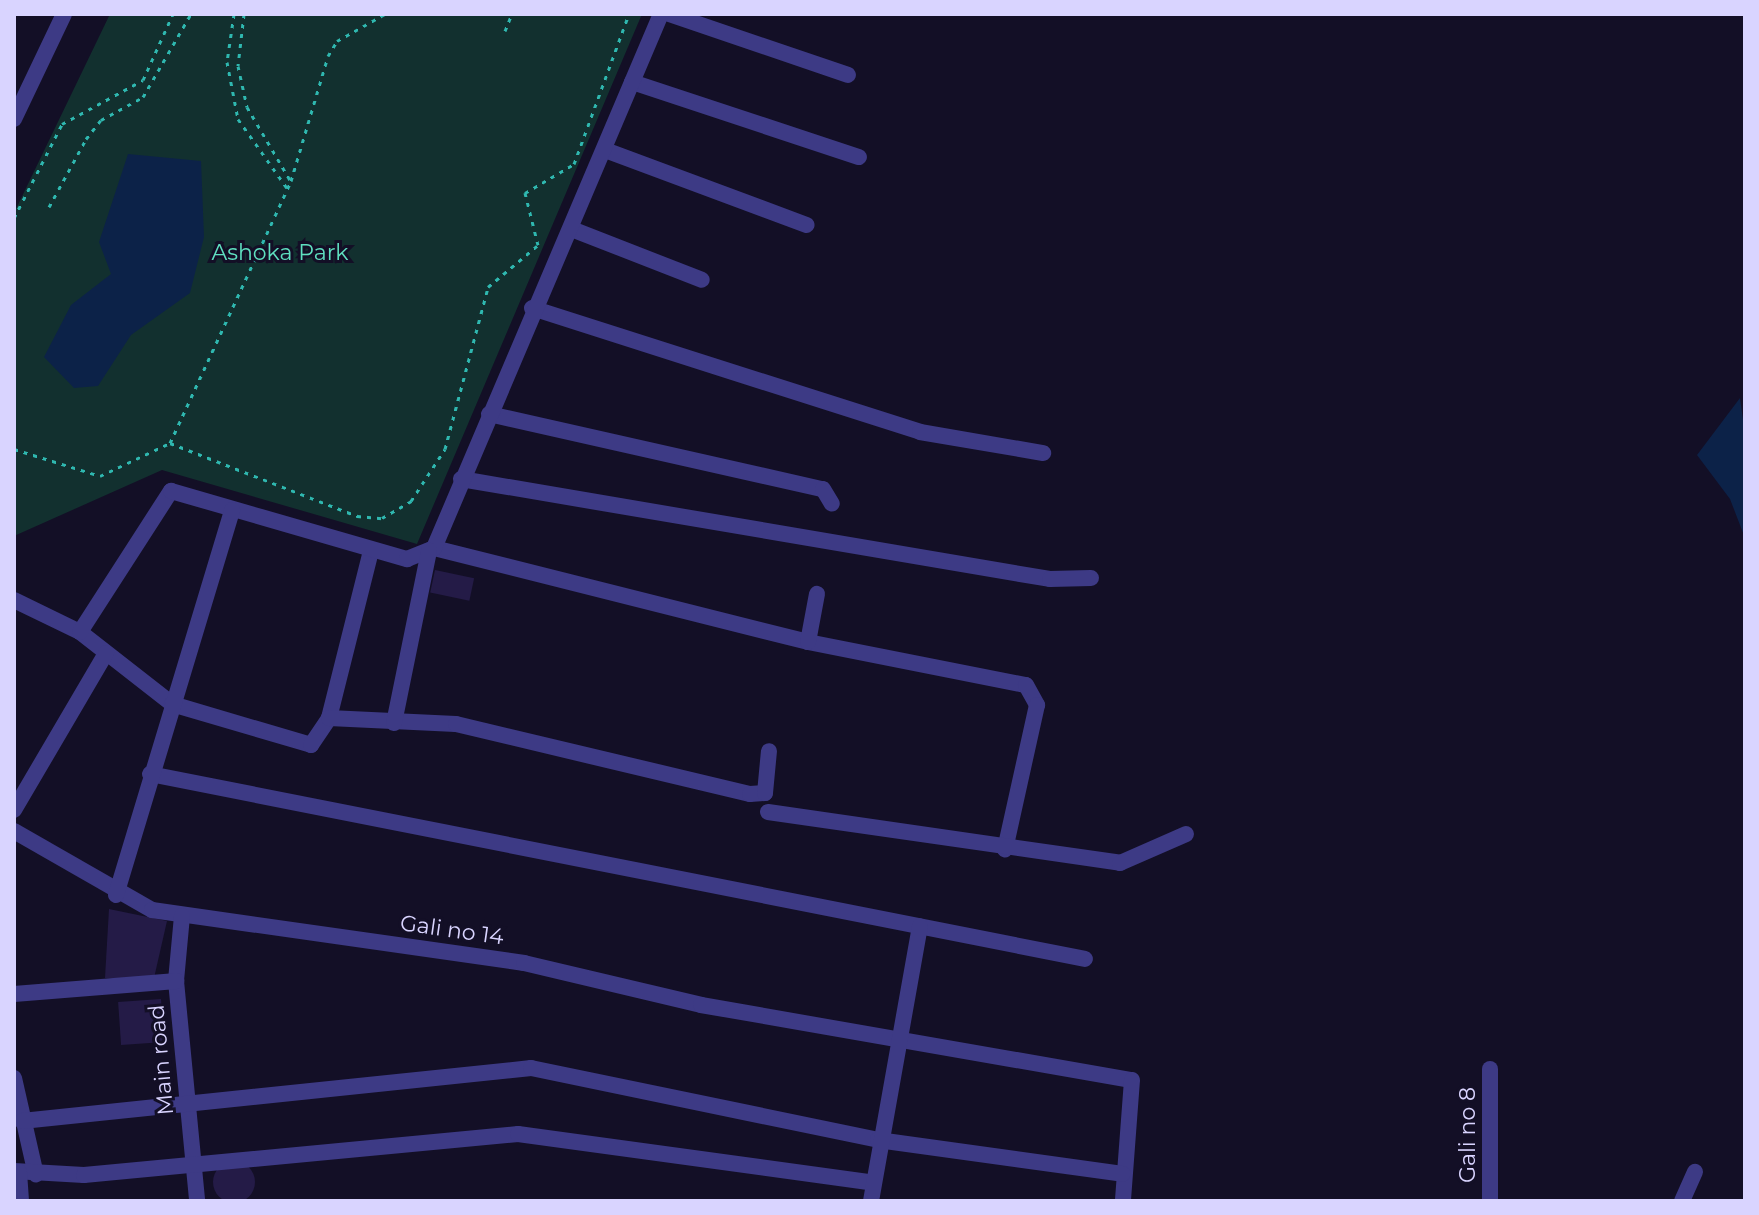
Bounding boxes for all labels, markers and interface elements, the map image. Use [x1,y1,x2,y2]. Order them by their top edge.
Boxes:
park label: Ashoka Park [212,240,348,266]
street label: Gali no 14 [398,910,506,950]
street label: Main road [143,1004,179,1116]
street label: Gali no 8 [1455,1087,1481,1183]

